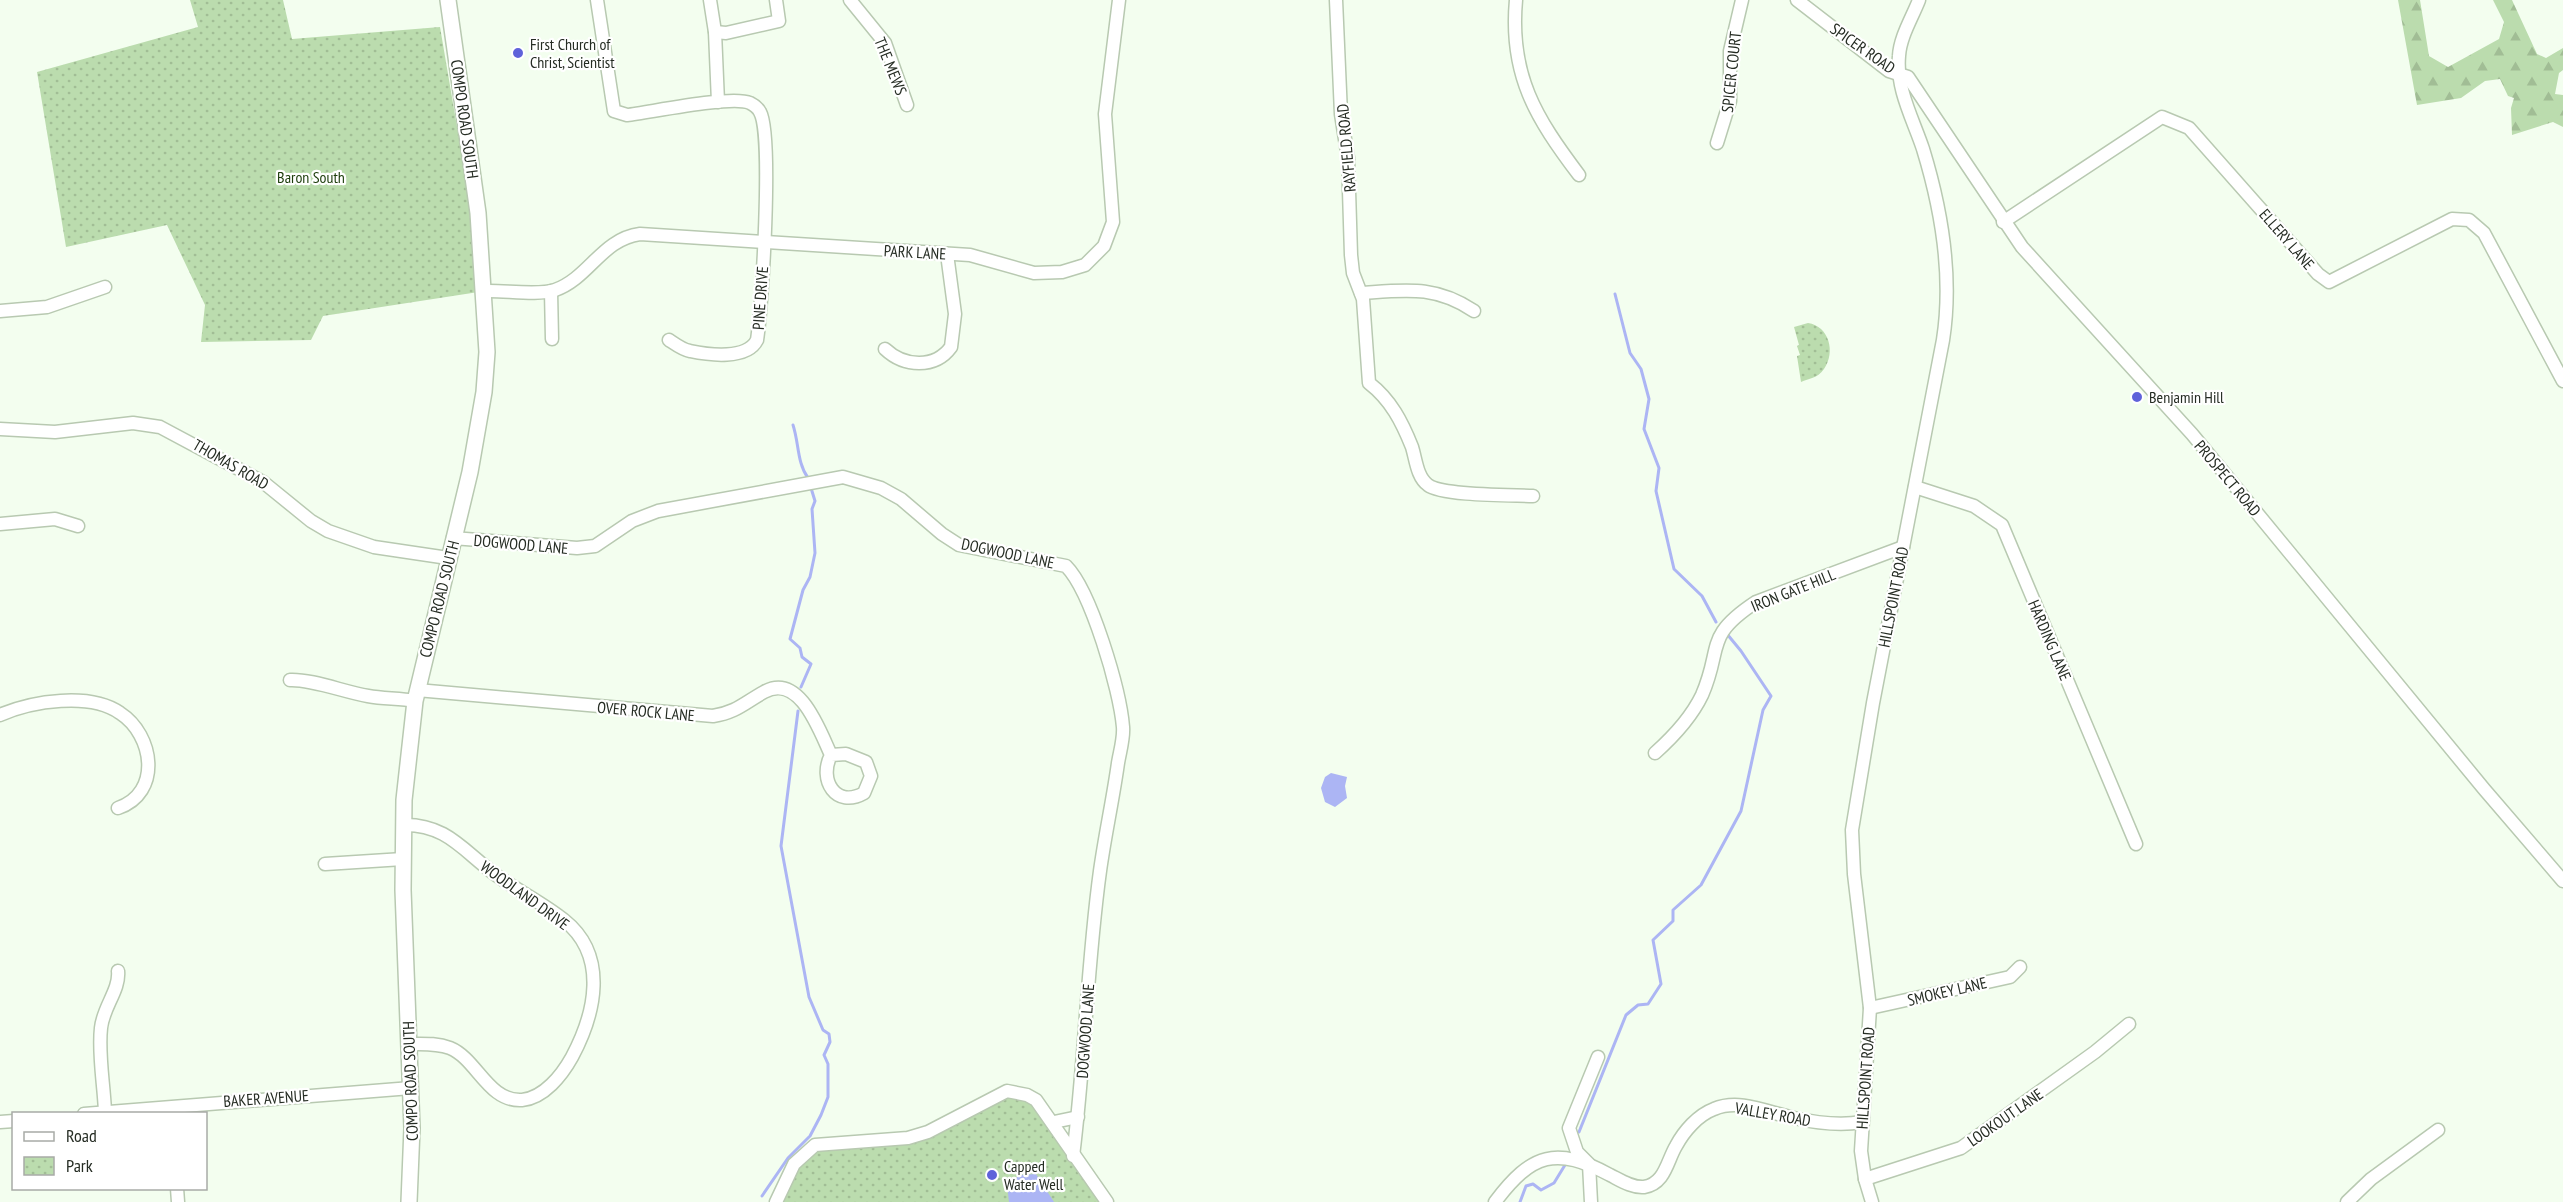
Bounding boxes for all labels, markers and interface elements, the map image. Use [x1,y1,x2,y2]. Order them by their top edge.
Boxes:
street label: SPICER ROAD [1827,18,1899,78]
street label: SPICER COURT [1717,31,1745,113]
place label: First Church of Christ, Scientist [530,34,615,72]
street label: THE MEWS [870,34,912,98]
marker: First Church of Christ, Scientist [511,46,525,60]
street label: COMPO ROAD SOUTH [447,58,483,180]
street label: RAYFIELD ROAD [1332,103,1360,193]
park label: Baron South [277,167,345,187]
street label: ELLERY LANE [2255,204,2319,274]
street label: PARK LANE [883,240,947,264]
street label: PINE DRIVE [748,265,772,331]
place label: Benjamin Hill [2149,387,2224,407]
marker: Benjamin Hill [2130,390,2144,404]
street label: THOMAS ROAD [190,434,272,494]
street label: PROSPECT ROAD [2191,436,2265,520]
street label: DOGWOOD LANE [473,530,569,558]
street label: DOGWOOD LANE [960,533,1057,573]
street label: COMPO ROAD SOUTH [415,538,463,660]
street label: HILLSPOINT ROAD [1873,545,1913,649]
street label: IRON GATE HILL [1748,564,1838,616]
street label: HARDING LANE [2024,597,2076,683]
street label: OVER ROCK LANE [596,697,696,725]
street label: WOODLAND DRIVE [477,856,574,934]
street label: SMOKEY LANE [1905,972,1989,1010]
street label: DOGWOOD LANE [1072,983,1098,1079]
street label: COMPO ROAD SOUTH [398,1021,422,1141]
street label: HILLSPOINT ROAD [1851,1026,1879,1130]
street label: LOOKOUT LANE [1963,1084,2047,1150]
street label: BAKER AVENUE [223,1085,309,1111]
street label: VALLEY ROAD [1733,1097,1812,1130]
legend [12,1112,207,1190]
text: Road [66,1124,97,1147]
text: Park [66,1154,93,1177]
place label: Capped Water Well [1004,1156,1064,1194]
marker: Capped Water Well [985,1168,999,1182]

